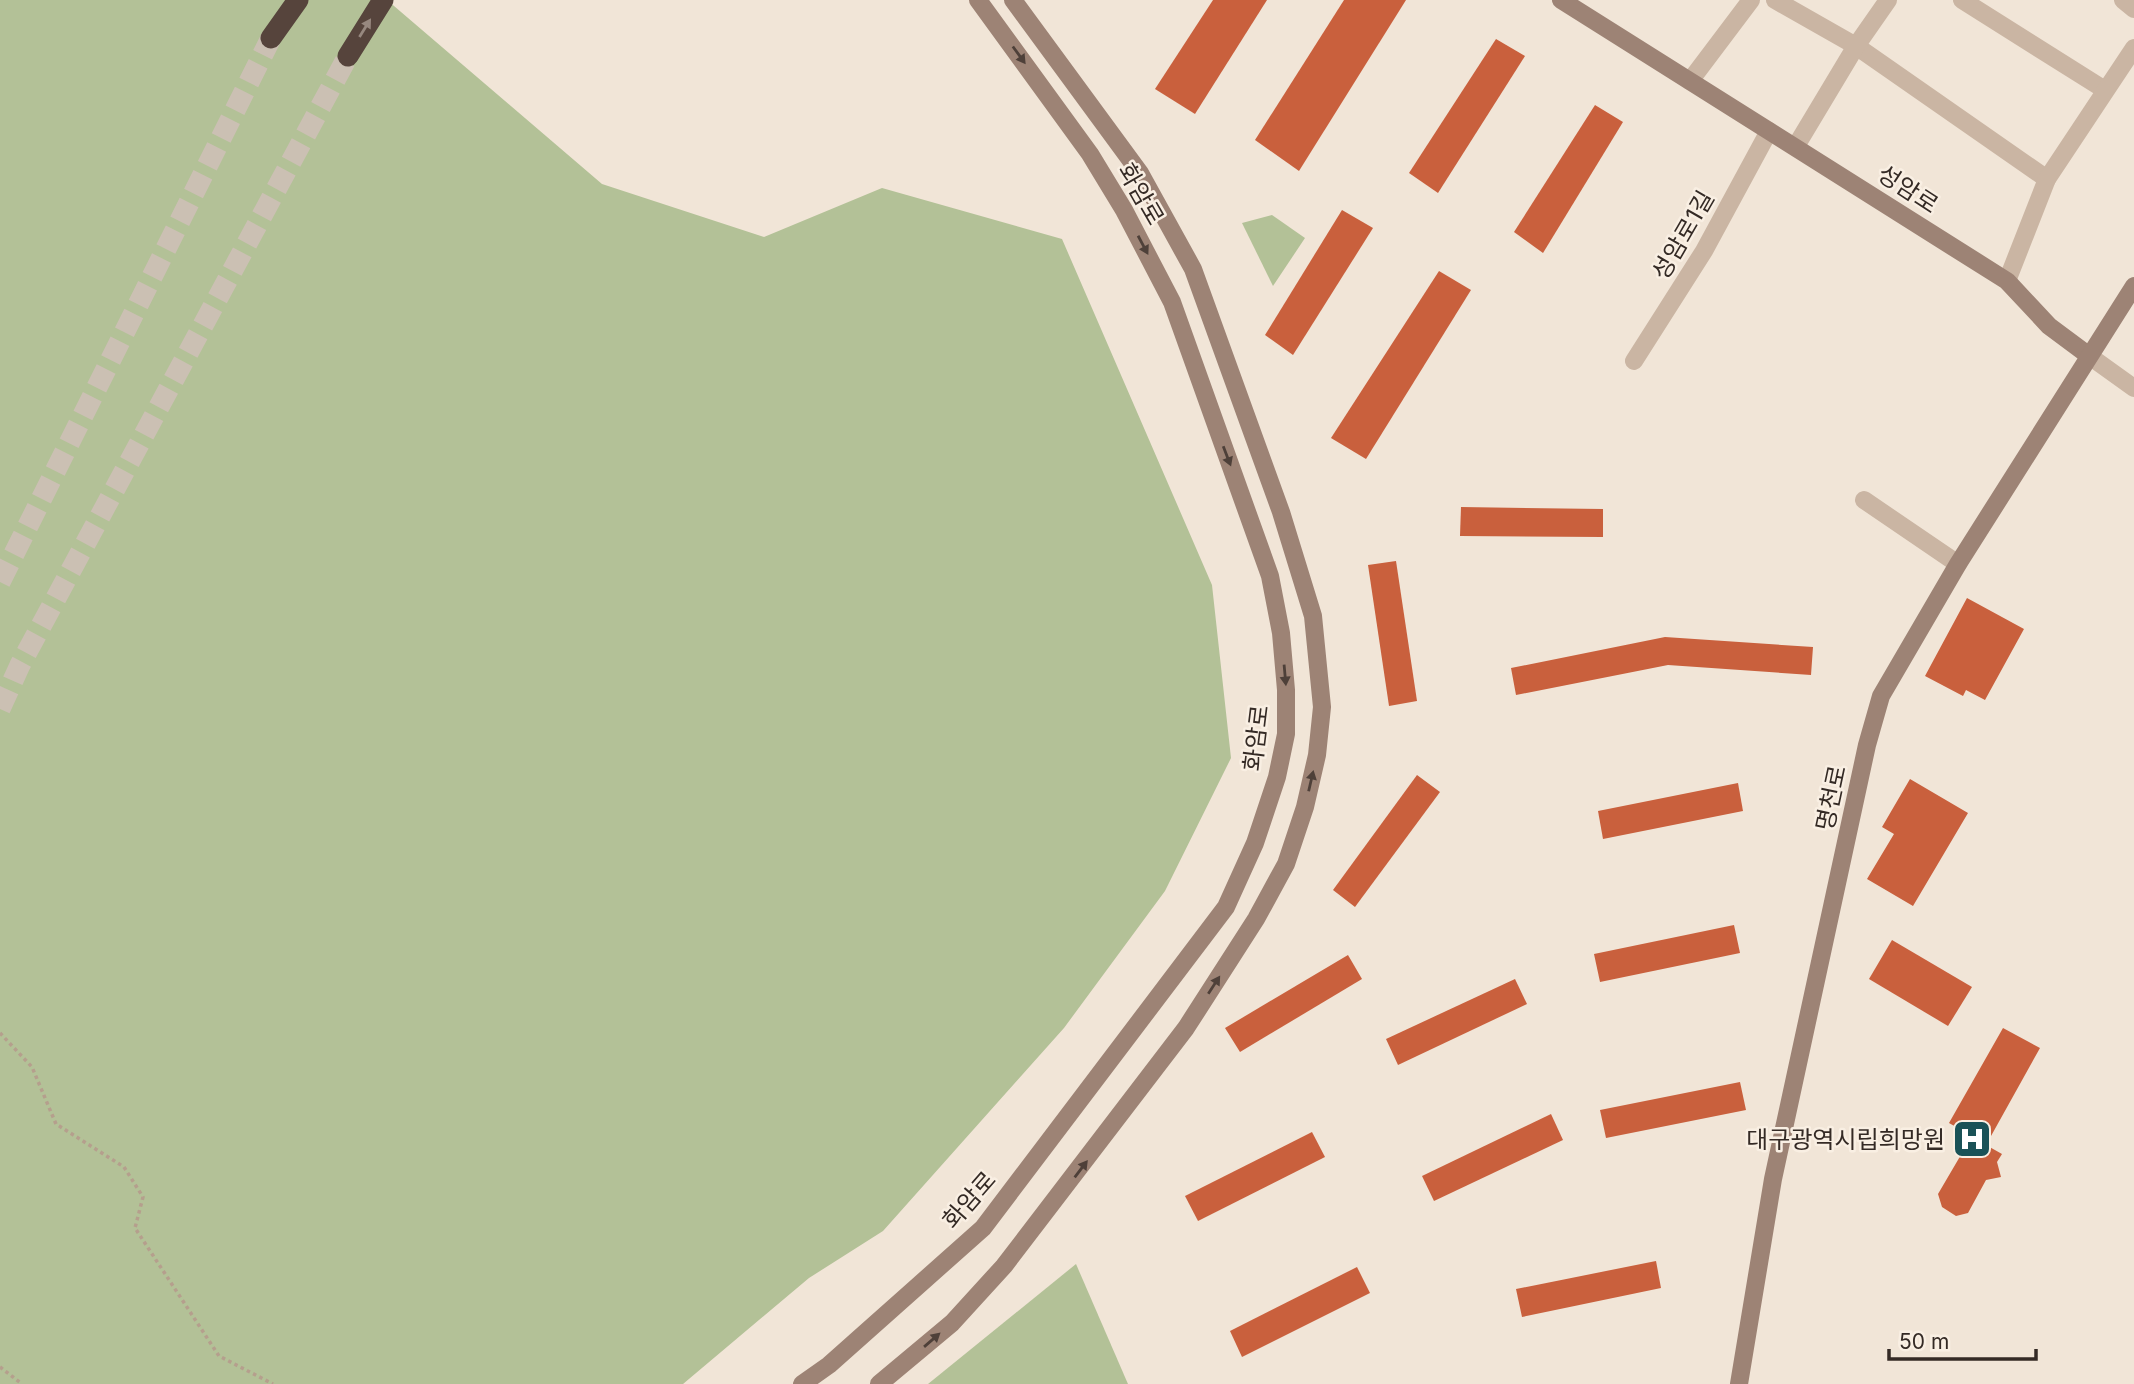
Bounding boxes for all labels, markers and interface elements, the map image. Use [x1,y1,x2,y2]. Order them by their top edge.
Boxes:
one-way arrow [359,18,372,38]
one-way arrow [1012,45,1026,64]
street label: 화암로 [1112,158,1170,230]
street label: 성암로 [1872,159,1944,219]
street label: 성암로1길 [1646,185,1720,285]
one-way arrow [1137,235,1148,255]
one-way arrow [1222,445,1233,466]
one-way arrow [1279,664,1290,686]
street label: 화암로 [1238,703,1274,773]
street label: 명천로 [1810,763,1852,833]
one-way arrow [1306,770,1317,792]
one-way arrow [1207,975,1220,994]
hospital icon: 대구광역시립희망원 [1951,1118,1993,1160]
place label: 대구광역시립희망원 [1746,1125,1945,1154]
one-way arrow [1074,1160,1088,1178]
street label: 화암로 [936,1165,1002,1235]
scale bar [1889,1318,2036,1362]
text: 50 m [1899,1329,1949,1354]
one-way arrow [923,1332,941,1348]

